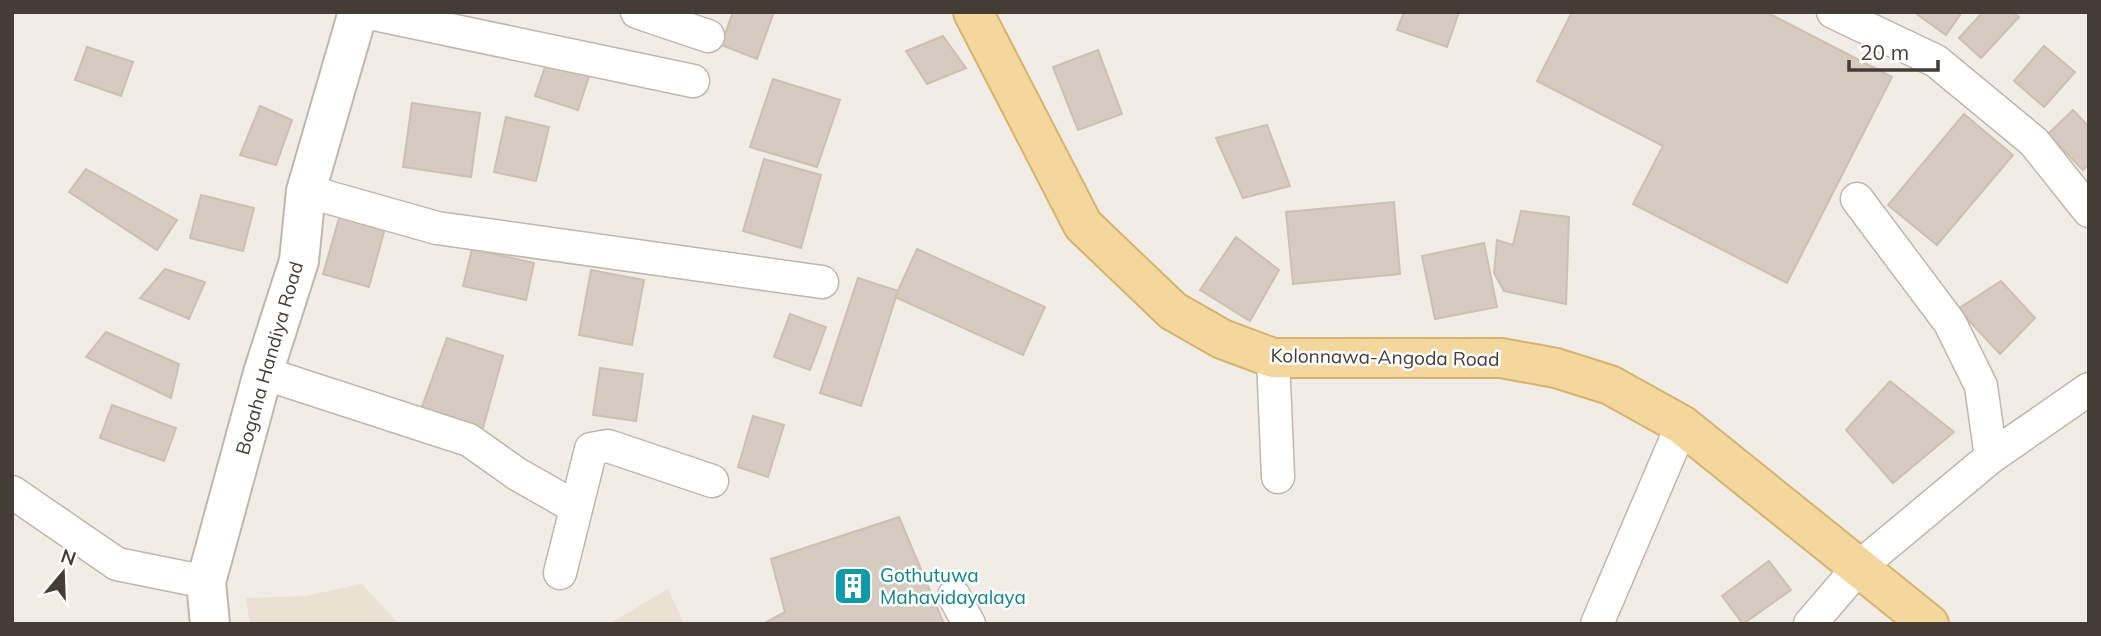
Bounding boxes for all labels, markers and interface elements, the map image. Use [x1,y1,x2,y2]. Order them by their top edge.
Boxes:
scale bar [1849,28,1938,72]
text: 20 m [1860,39,1909,65]
street label: Bogaha Handiya Road [230,259,308,457]
street label: Kolonnawa-Angoda Road [1270,343,1500,371]
north arrow [28,538,98,608]
text: N [58,543,79,571]
place label: Gothutuwa Mahavidayalaya [880,563,1026,609]
building icon: Gothutuwa Mahavidayalaya [832,565,874,607]

